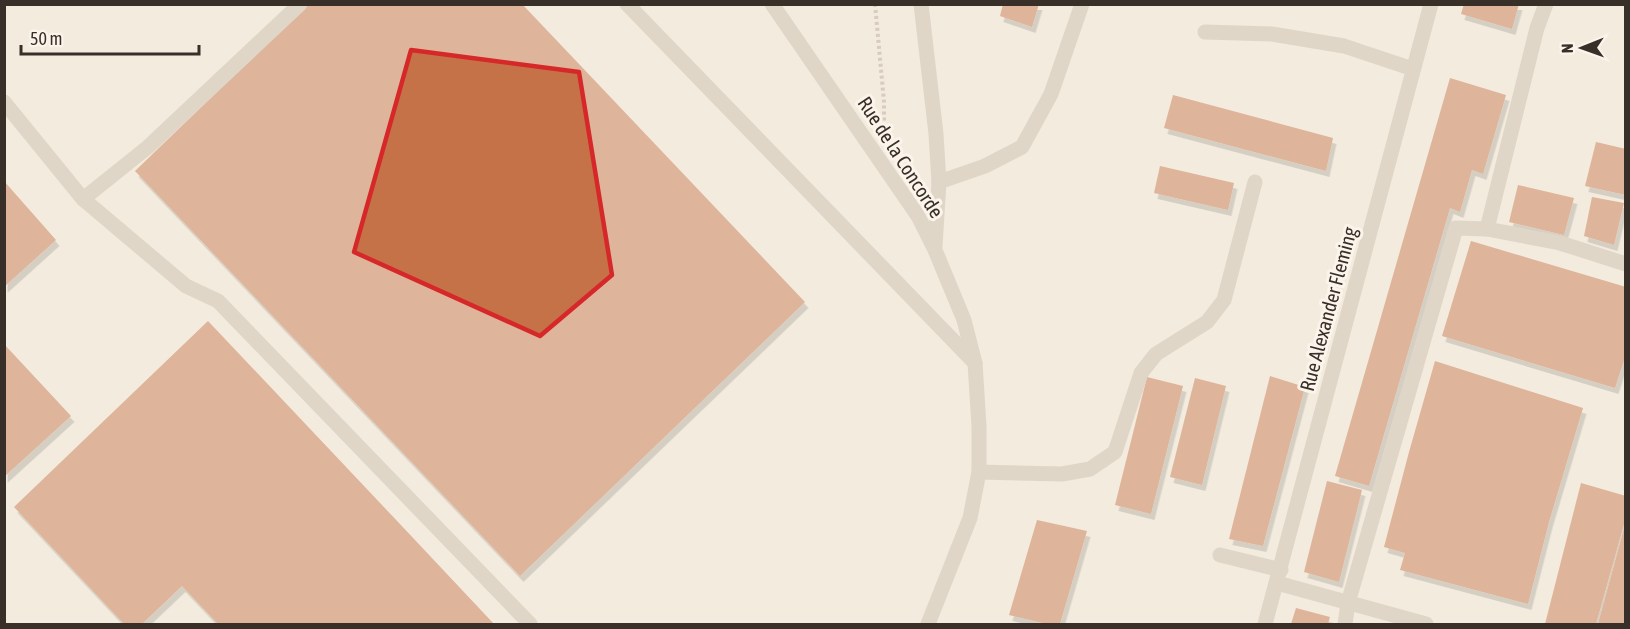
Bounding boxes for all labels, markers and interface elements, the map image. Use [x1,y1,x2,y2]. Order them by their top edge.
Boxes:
scale bar [21,18,200,56]
north arrow [1552,18,1612,78]
text: 50 m [30,28,62,49]
text: N [1558,43,1576,53]
street label: Rue de la Concorde [853,92,949,222]
street label: Rue Alexander Fleming [1295,224,1361,394]

